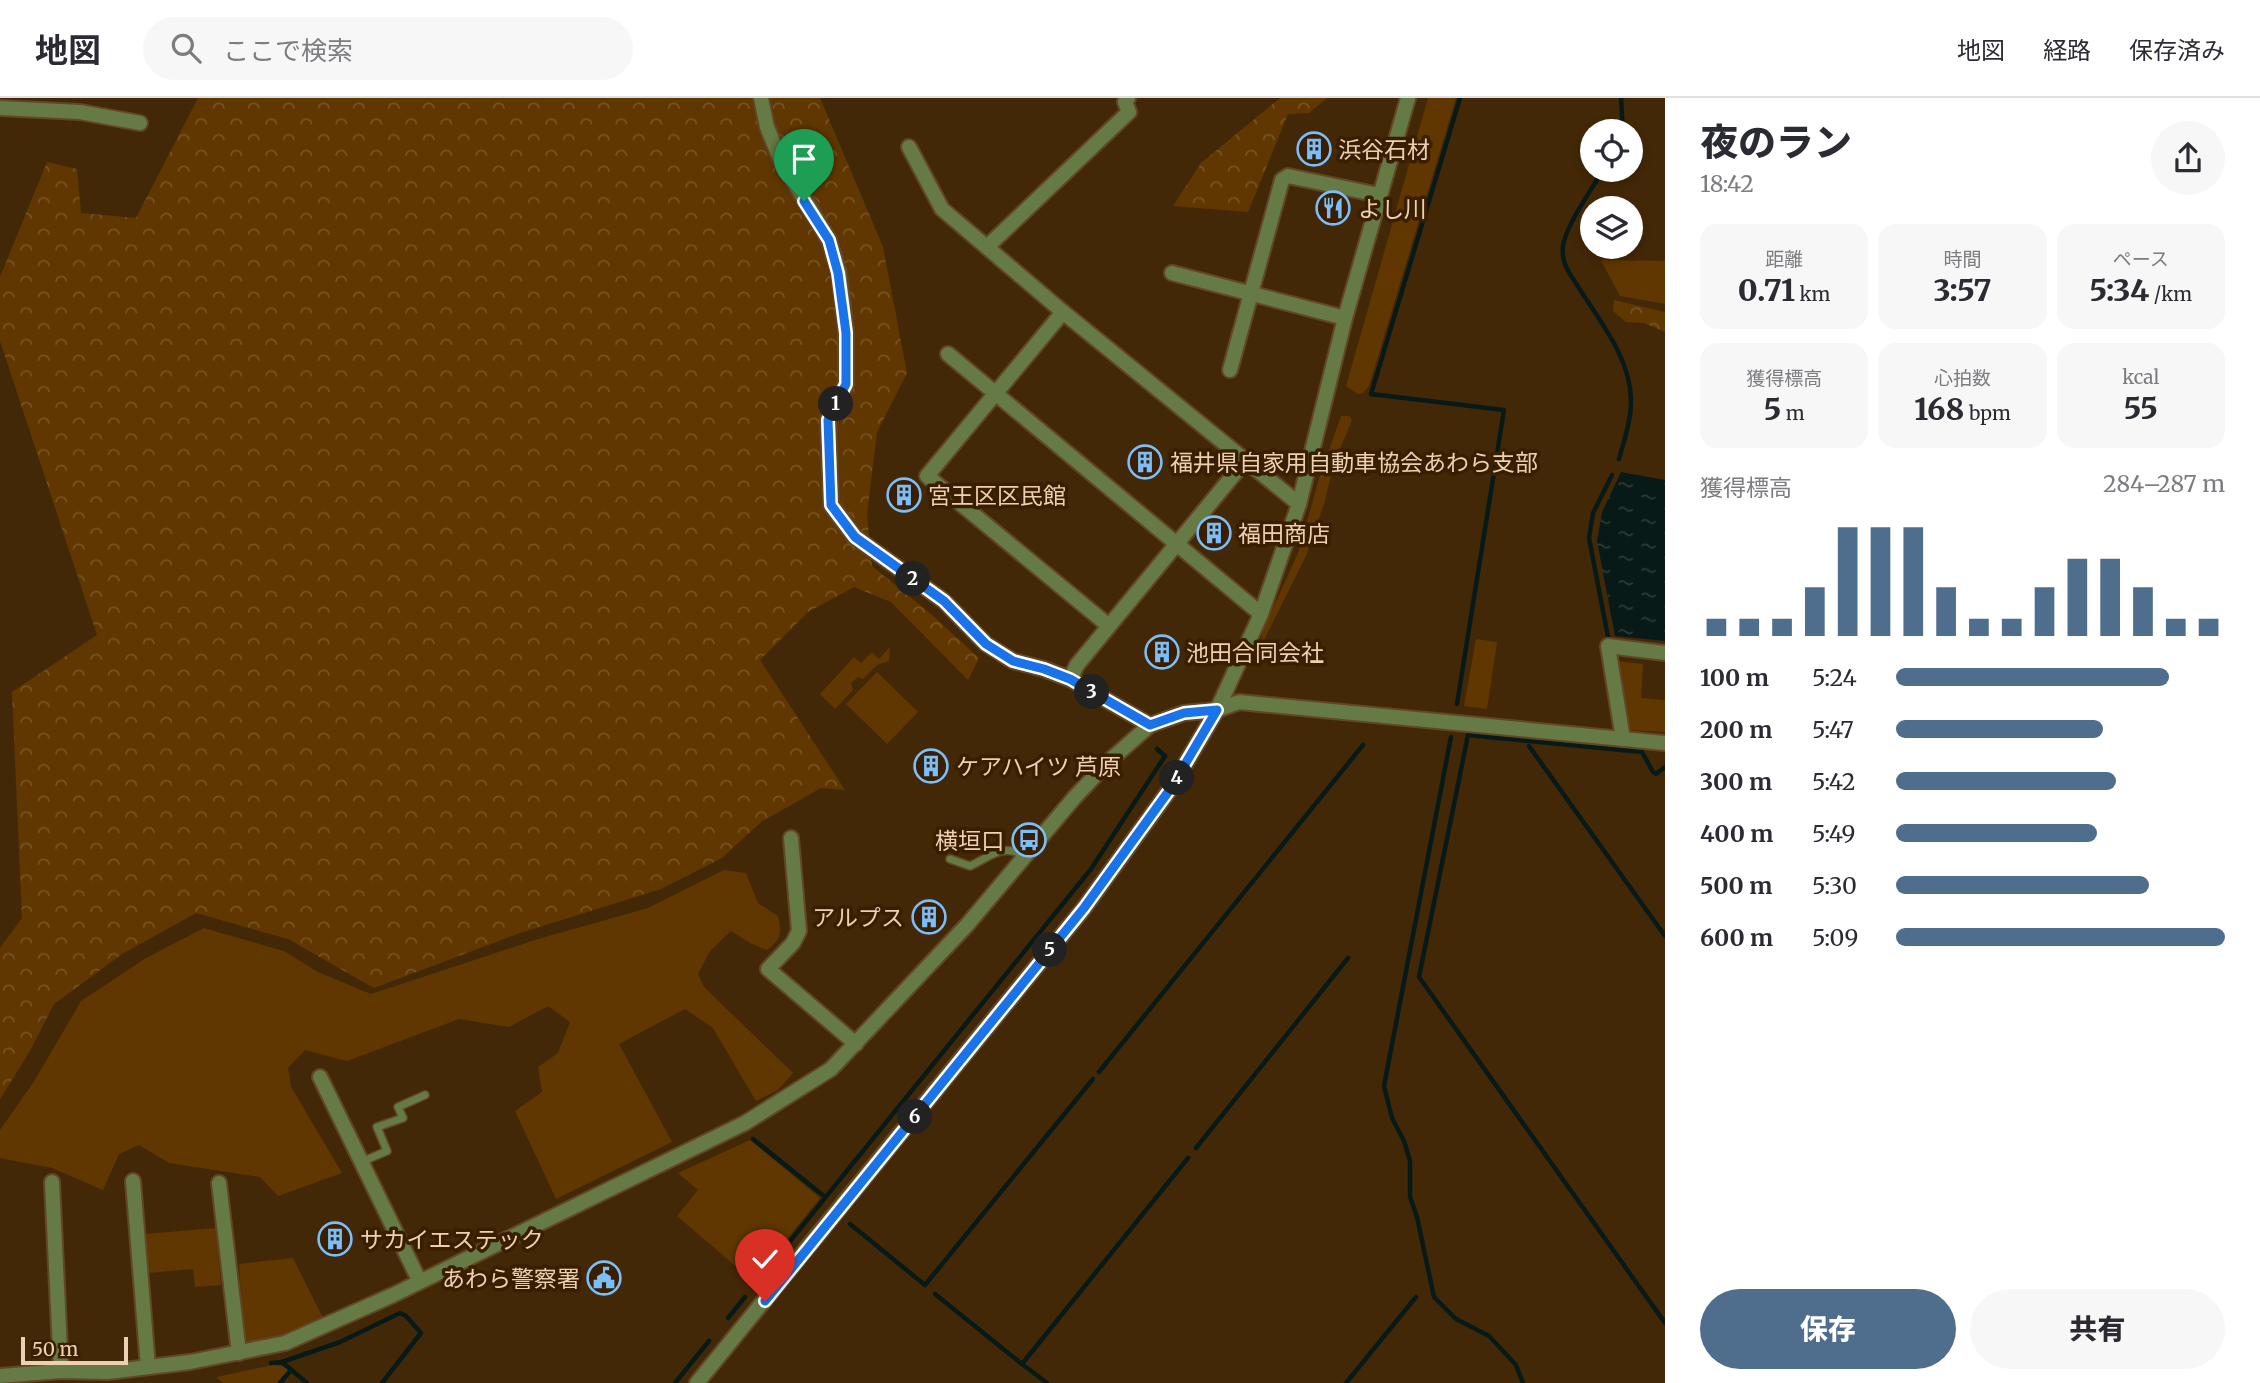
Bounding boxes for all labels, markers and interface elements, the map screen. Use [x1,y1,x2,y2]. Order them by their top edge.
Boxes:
search box [143,17,633,80]
icon: search [167,29,205,67]
text: 地図 [35,30,101,71]
text: ここで検索 [223,34,353,67]
text: 地図 [1957,35,2005,66]
text: 経路 [2043,35,2091,66]
text: 保存済み [2129,35,2225,66]
map controls [1580,119,1643,259]
button: locate [1580,119,1643,182]
text: 夜のラン [1700,119,1852,166]
button: share [2151,121,2225,195]
pin [774,129,834,201]
building icon: 浜谷石材 [1295,130,1333,168]
place label: 浜谷石材 [1338,135,1430,164]
icon: arrive [785,140,823,178]
text: 18:42 [1700,169,1754,198]
restaurant icon: よし川 [1314,189,1352,227]
place label: よし川 [1358,194,1427,223]
button: layers [1580,196,1643,259]
text: 距離 [1765,247,1803,271]
text: 時間 [1943,247,1982,271]
text: ペース [2113,247,2169,271]
text: 0.71 [1738,271,1795,309]
text: 3:57 [1933,271,1992,309]
text: 5:34 [2090,271,2149,309]
text: km [1795,282,1830,306]
text: /km [2149,282,2192,306]
text: kcal [2122,365,2160,389]
text: 獲得標高 [1746,366,1822,390]
text: 心拍数 [1934,366,1991,390]
pin: 1 [818,386,854,422]
text: 55 [2124,389,2158,427]
text: 5 [1764,390,1781,428]
text: 168 [1914,390,1964,428]
text: 1 [831,391,840,415]
text: m [1781,401,1805,425]
text: bpm [1964,401,2011,425]
building icon: 福井県自家用自動車協会あわら支部 [1126,443,1164,481]
place label: 福井県自家用自動車協会あわら支部 [1170,448,1538,477]
text: 284–287 m [2103,469,2225,498]
text: 獲得標高 [1700,473,1792,502]
building icon: 宮王区区民館 [885,476,923,514]
place label: 宮王区区民館 [928,481,1066,510]
building icon: 福田商店 [1195,514,1233,552]
place label: 福田商店 [1238,519,1330,548]
pin: 2 [895,561,930,596]
text: 2 [907,566,918,590]
building icon: 池田合同会社 [1143,633,1181,671]
place label: 池田合同会社 [1186,638,1324,667]
text: 100 m [1700,663,1769,692]
text: 5:24 [1812,663,1857,692]
pin: 3 [1074,674,1110,710]
text: 3 [1086,679,1097,703]
text: 200 m [1700,715,1772,744]
text: 5:47 [1812,715,1854,744]
building icon: ケアハイツ 芦原 [912,747,950,785]
place label: ケアハイツ 芦原 [956,752,1121,781]
pin: 4 [1160,760,1194,796]
text: 4 [1170,765,1183,789]
text: 300 m [1700,767,1772,796]
text: 5:42 [1812,767,1855,796]
text: 400 m [1700,819,1774,848]
text: 5:49 [1812,819,1855,848]
bus stop icon: 横垣口 [1010,821,1048,859]
place label: 横垣口 [935,826,1004,855]
text: 500 m [1700,871,1772,900]
text: 5:30 [1812,871,1857,900]
building icon: アルプス [910,898,948,936]
place label: アルプス [812,903,904,932]
text: 600 m [1700,923,1773,952]
text: 5:09 [1812,923,1858,952]
pin: 5 [1032,932,1068,968]
text: 5 [1044,937,1055,961]
pin: 6 [898,1100,932,1134]
text: 6 [909,1104,920,1128]
building icon: サカイエステック [316,1220,354,1258]
place label: サカイエステック [360,1225,544,1254]
pin [735,1229,795,1301]
icon: check [746,1240,784,1278]
public building icon: あわら警察署 [585,1259,623,1297]
place label: あわら警察署 [442,1264,580,1293]
button: 保存 [1700,1289,1956,1369]
button: 共有 [1970,1289,2225,1369]
scale bar [21,1334,128,1366]
text: 50 m [32,1337,78,1361]

